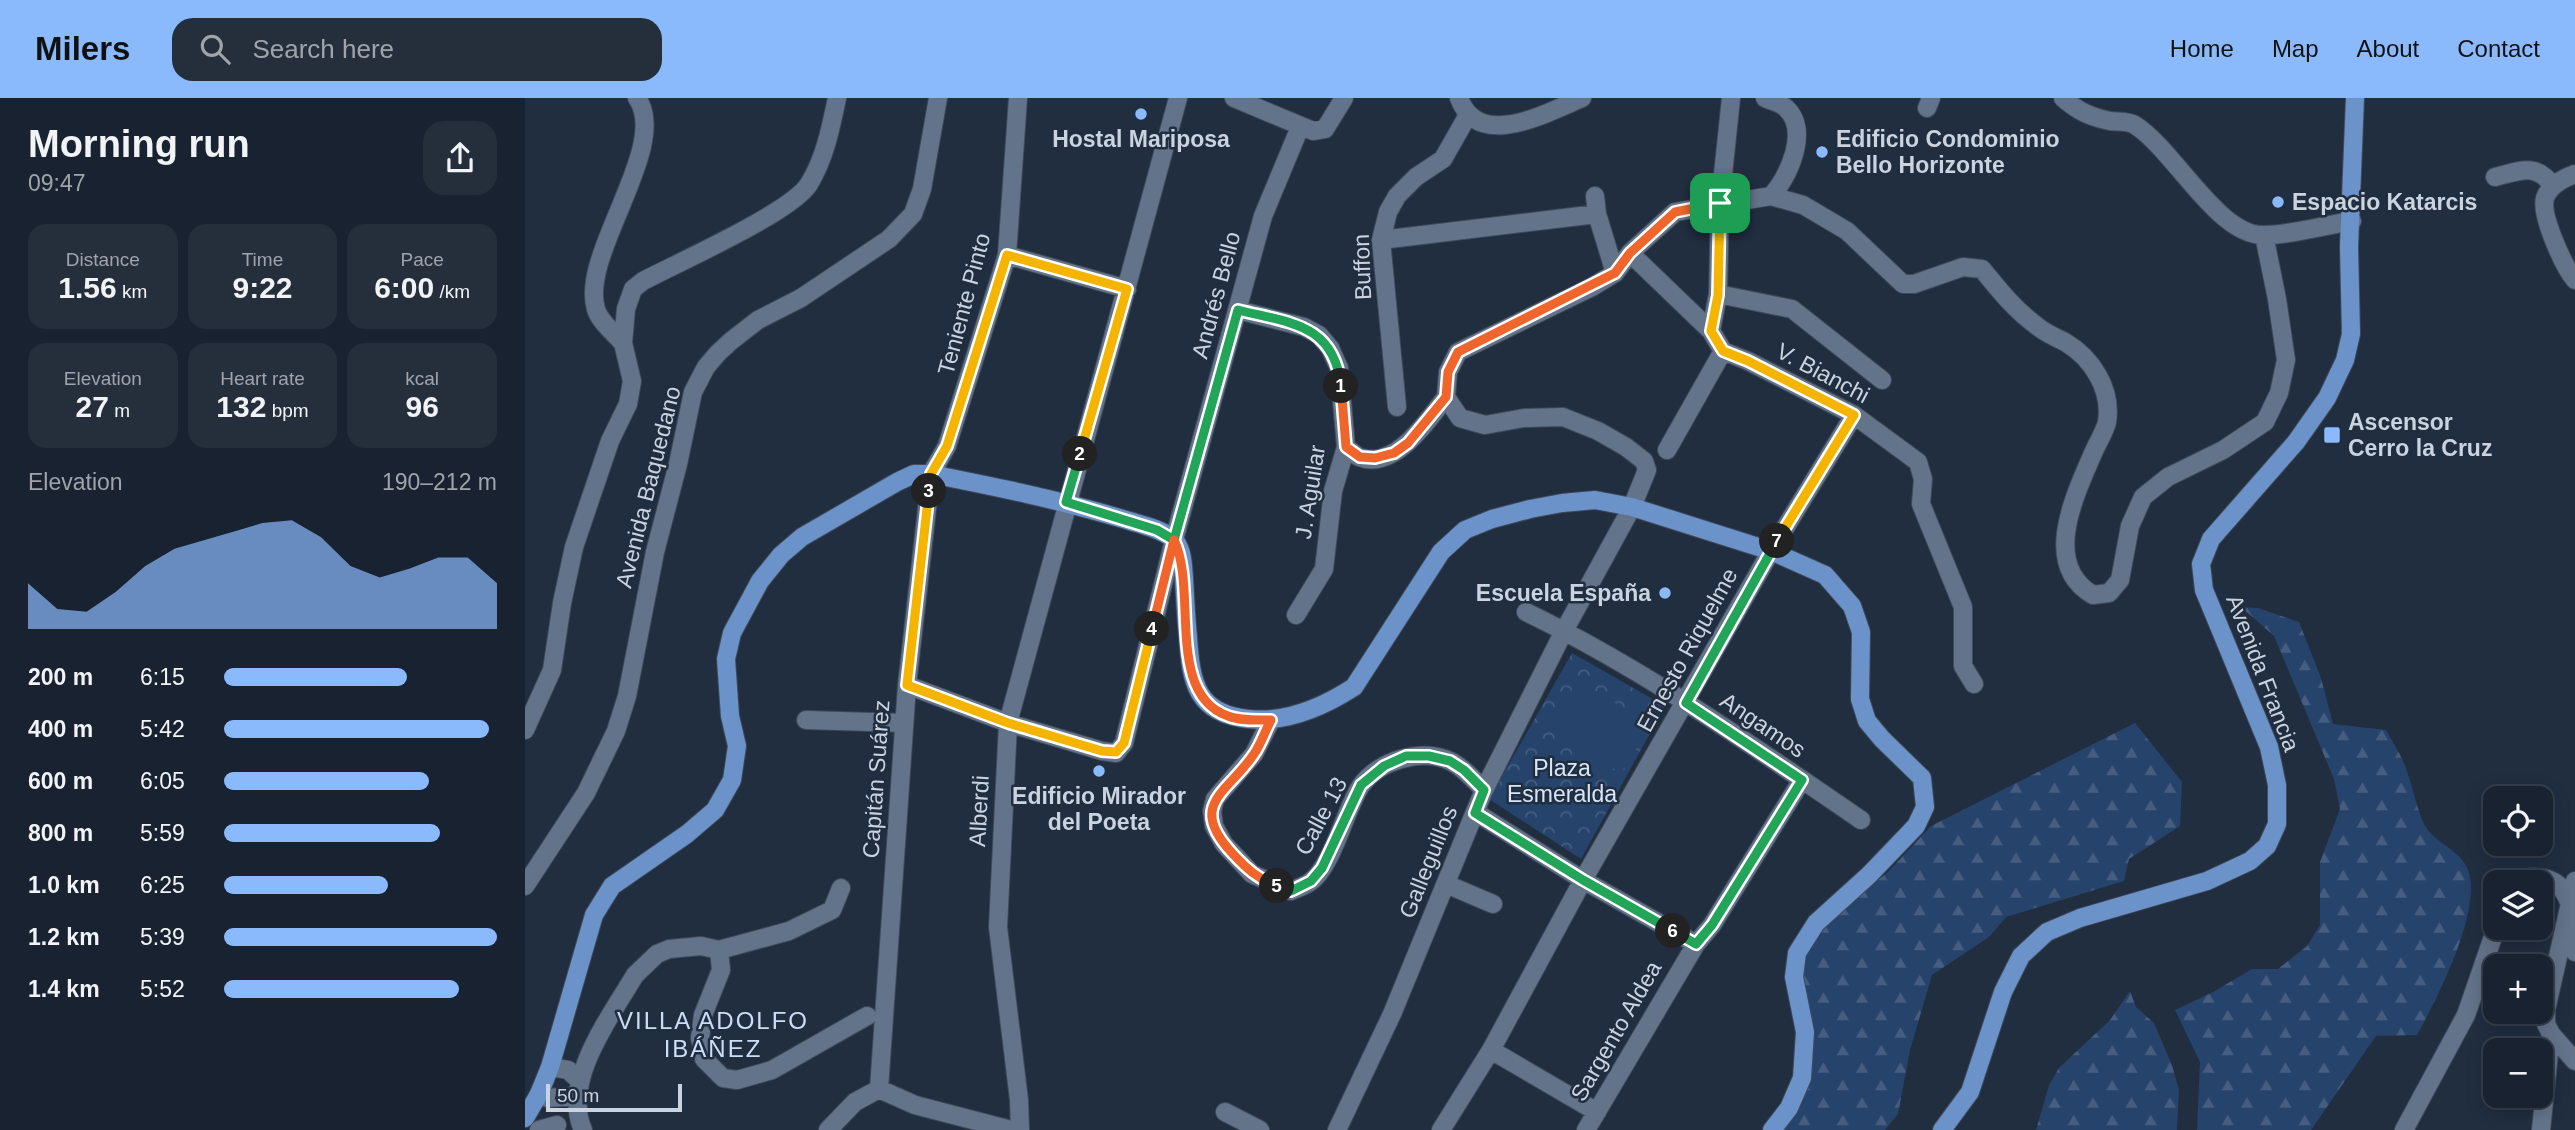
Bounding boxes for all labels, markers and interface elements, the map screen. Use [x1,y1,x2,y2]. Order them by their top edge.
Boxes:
search box [172,18,662,81]
text: Milers [35,30,130,67]
icon: search [196,30,234,68]
text: Search here [252,34,394,64]
text: Home [2170,35,2234,62]
text: Map [2272,35,2319,62]
text: About [2357,35,2419,62]
text: Contact [2457,35,2540,62]
marker: Hostal Mariposa [1133,106,1149,122]
button: share [423,121,497,195]
text: Morning run [28,123,250,165]
place label: Hostal Mariposa [1052,126,1230,152]
place label: Edificio Condominio Bello Horizonte [1836,126,2060,178]
marker: Edificio Condominio Bello Horizonte [1814,144,1830,160]
text: 09:47 [28,170,86,196]
pin [1690,173,1750,233]
icon: arrive [1701,184,1739,222]
place label: Espacio Katarcis [2292,189,2477,215]
marker: Espacio Katarcis [2270,194,2286,210]
street label: Andrés Bello [1187,229,1245,361]
street label: Teniente Pinto [933,230,995,378]
street label: Buffon [1348,234,1376,300]
text: Distance [66,249,140,270]
text: Time [242,249,283,270]
text: Pace [401,249,444,270]
text: 1.56 [58,271,117,304]
text: 9:22 [232,271,293,304]
text: 6:00 [374,271,434,304]
text: km [117,281,147,302]
text: /km [434,281,470,302]
street label: V. Bianchi [1772,338,1874,408]
text: Elevation [64,368,142,389]
text: Heart rate [220,368,305,389]
text: kcal [405,368,439,389]
pin: 1 [1323,368,1359,404]
text: 1 [1335,375,1346,396]
street label: Avenida Baquedano [610,384,686,590]
text: 27 [76,390,109,423]
text: 132 [216,390,266,423]
text: 96 [405,390,439,423]
text: m [109,400,130,421]
text: bpm [266,400,309,421]
place label: Ascensor Cerro la Cruz [2348,409,2492,461]
marker: Ascensor Cerro la Cruz [2322,425,2342,445]
pin: 2 [1063,436,1097,472]
text: 2 [1074,443,1085,464]
street label: J. Aguilar [1290,443,1330,541]
text: Elevation [28,469,123,495]
text: 190–212 m [382,469,497,495]
pin: 3 [911,474,947,508]
text: 3 [923,480,934,501]
pin: 7 [1759,524,1795,558]
text: 7 [1771,530,1782,551]
street label: Ernesto Riquelme [1631,564,1743,736]
place label: Escuela España [1476,580,1651,606]
marker: Escuela España [1657,585,1673,601]
street label: Avenida Francia [2221,591,2305,755]
pin: 4 [1135,612,1169,646]
text: 4 [1146,618,1157,639]
text: 200 m [28,664,93,690]
text: 6:15 [140,664,185,690]
street label: Angamos [1715,687,1811,763]
street label: Capitán Suárez [858,699,894,859]
text: 400 m [28,716,93,742]
text: 5:42 [140,716,185,742]
park label: Plaza Esmeralda [1507,755,1617,807]
marker: Edificio Mirador del Poeta [1091,763,1107,779]
text: 600 m [28,768,93,794]
text: 6:05 [140,768,185,794]
street label: Calle 13 [1290,773,1352,859]
street label: Alberdi [964,775,994,847]
place label: Edificio Mirador del Poeta [1012,783,1186,835]
map controls [2483,786,2553,1108]
button: locate [2483,786,2553,856]
street label: Galleguillos [1394,802,1462,922]
text: 800 m [28,820,93,846]
text: 5:59 [140,820,185,846]
pin: 5 [1259,868,1295,904]
button: layers [2483,870,2553,940]
text: 1.0 km [28,872,100,898]
text: 6:25 [140,872,185,898]
text: 5 [1271,875,1282,896]
pin: 6 [1655,914,1691,948]
text: 6 [1667,920,1678,941]
text: 1.2 km [28,924,100,950]
text: 5:39 [140,924,185,950]
button: + [2483,954,2553,1024]
street label: Sargento Aldea [1565,956,1667,1106]
text: 1.4 km [28,976,100,1002]
text: 5:52 [140,976,185,1002]
district label: VILLA ADOLFO IBÁÑEZ [617,1007,809,1062]
button: − [2483,1038,2553,1108]
scale bar [546,1081,683,1113]
text: 50 m [557,1085,599,1106]

